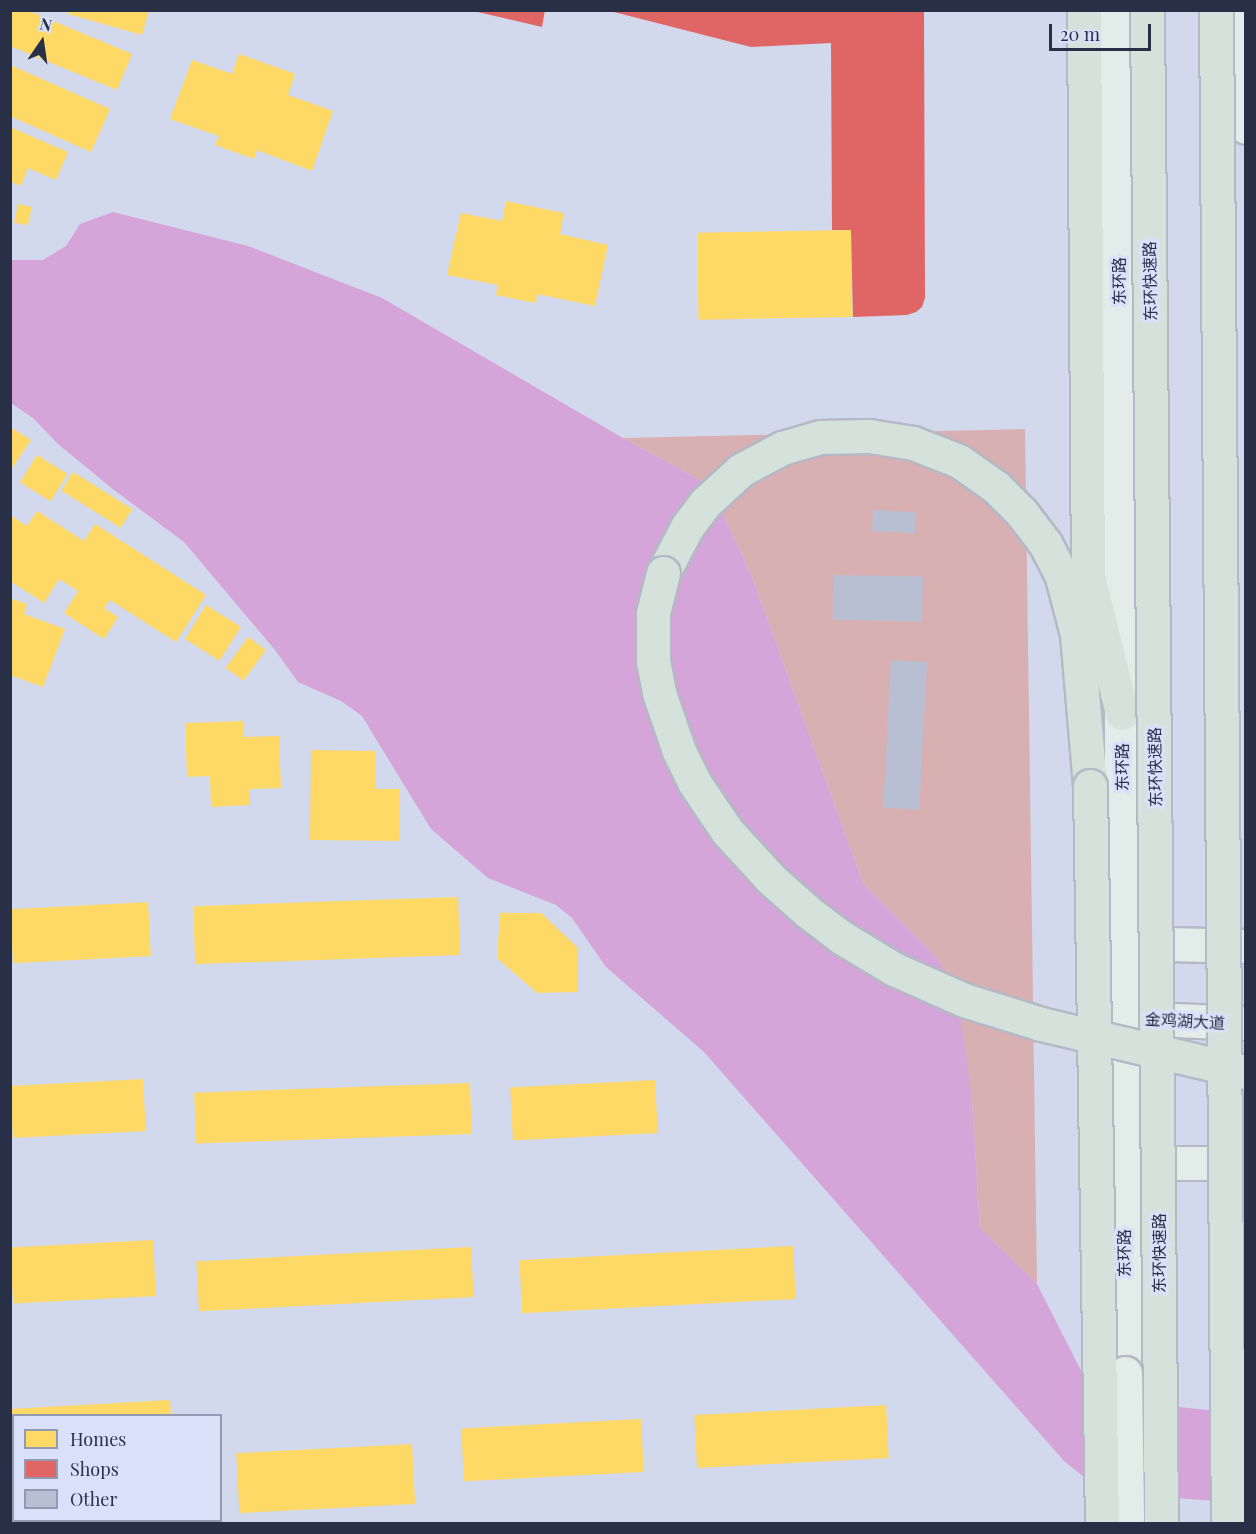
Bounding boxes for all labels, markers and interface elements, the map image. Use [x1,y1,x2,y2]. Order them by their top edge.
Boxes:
north arrow [12,12,72,72]
text: N [38,12,54,36]
scale bar [1052,12,1154,50]
text: 20 m [1060,22,1100,46]
street label: 东环快速路 [1140,241,1160,321]
street label: 东环路 [1109,257,1129,305]
street label: 东环快速路 [1145,727,1165,807]
street label: 东环路 [1112,743,1132,791]
street label: 金鸡湖大道 [1145,1009,1225,1033]
street label: 东环快速路 [1149,1213,1169,1293]
street label: 东环路 [1114,1229,1134,1277]
legend [12,1414,222,1522]
text: Homes [70,1427,126,1451]
text: Shops [70,1457,119,1481]
text: Other [70,1487,117,1511]

